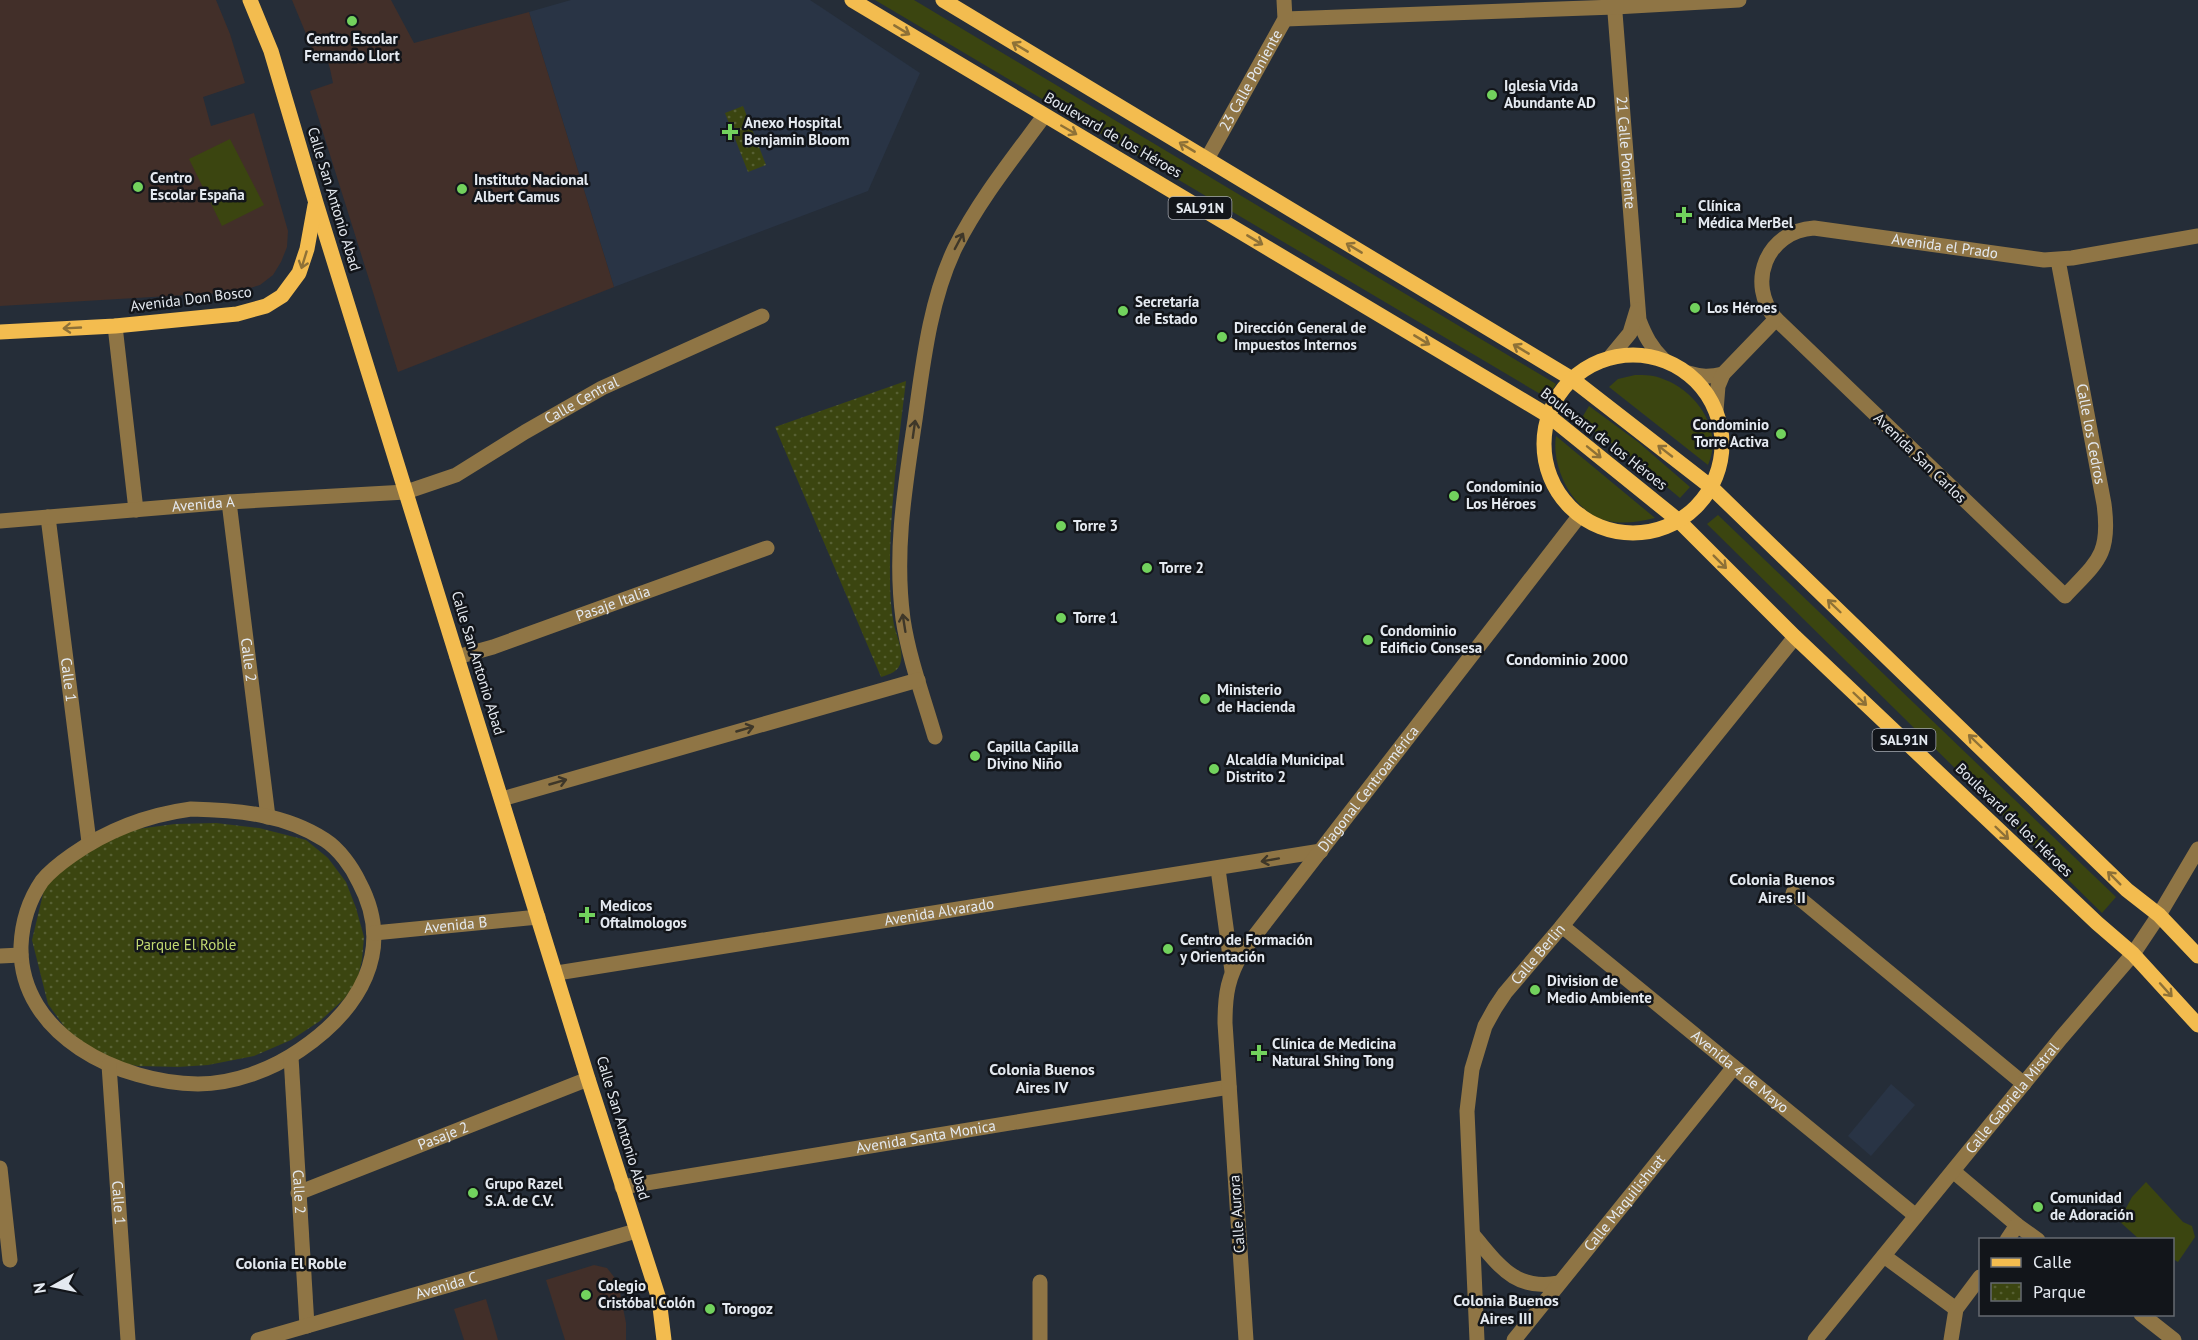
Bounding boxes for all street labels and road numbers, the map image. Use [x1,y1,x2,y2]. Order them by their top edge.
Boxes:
street label: 23 Calle Poniente [1215,26,1286,134]
street label: Boulevard de los Héroes [1041,87,1185,182]
street label: 21 Calle Poniente [1613,95,1640,210]
street label: Calle San Antonio Abad [304,125,365,273]
road number: SAL91N [1168,197,1232,219]
street label: Avenida el Prado [1890,229,1999,263]
street label: Avenida Don Bosco [129,282,253,315]
street label: Calle Central [541,372,622,428]
street label: Calle los Cedros [2072,382,2110,486]
street label: Boulevard de los Héroes [1537,383,1671,494]
street label: Avenida San Carlos [1870,408,1971,507]
street label: Avenida A [171,492,235,516]
street label: Pasaje Italia [573,581,653,625]
street label: Calle San Antonio Abad [448,589,509,737]
street label: Calle 2 [237,637,261,683]
street label: Calle 1 [57,656,81,703]
street label: Diagonal Centroamérica [1313,722,1423,855]
road number: SAL91N [1872,729,1936,751]
street label: Boulevard de los Héroes [1952,759,2077,881]
street label: Avenida Alvarado [883,893,995,930]
street label: Avenida B [423,912,488,937]
street label: Calle Berlin [1506,919,1569,988]
street label: Avenida 4 de Mayo [1687,1026,1793,1117]
street label: Calle Gabriela Mistral [1961,1038,2063,1157]
street label: Calle San Antonio Abad [593,1054,654,1202]
street label: Avenida Santa Monica [855,1116,997,1157]
street label: Pasaje 2 [415,1117,471,1154]
street label: Calle Maquilishuat [1579,1150,1669,1255]
street label: Calle 2 [289,1169,310,1214]
street label: Calle Aurora [1224,1174,1249,1254]
street label: Calle 1 [108,1180,130,1225]
street label: Avenida C [413,1267,479,1303]

